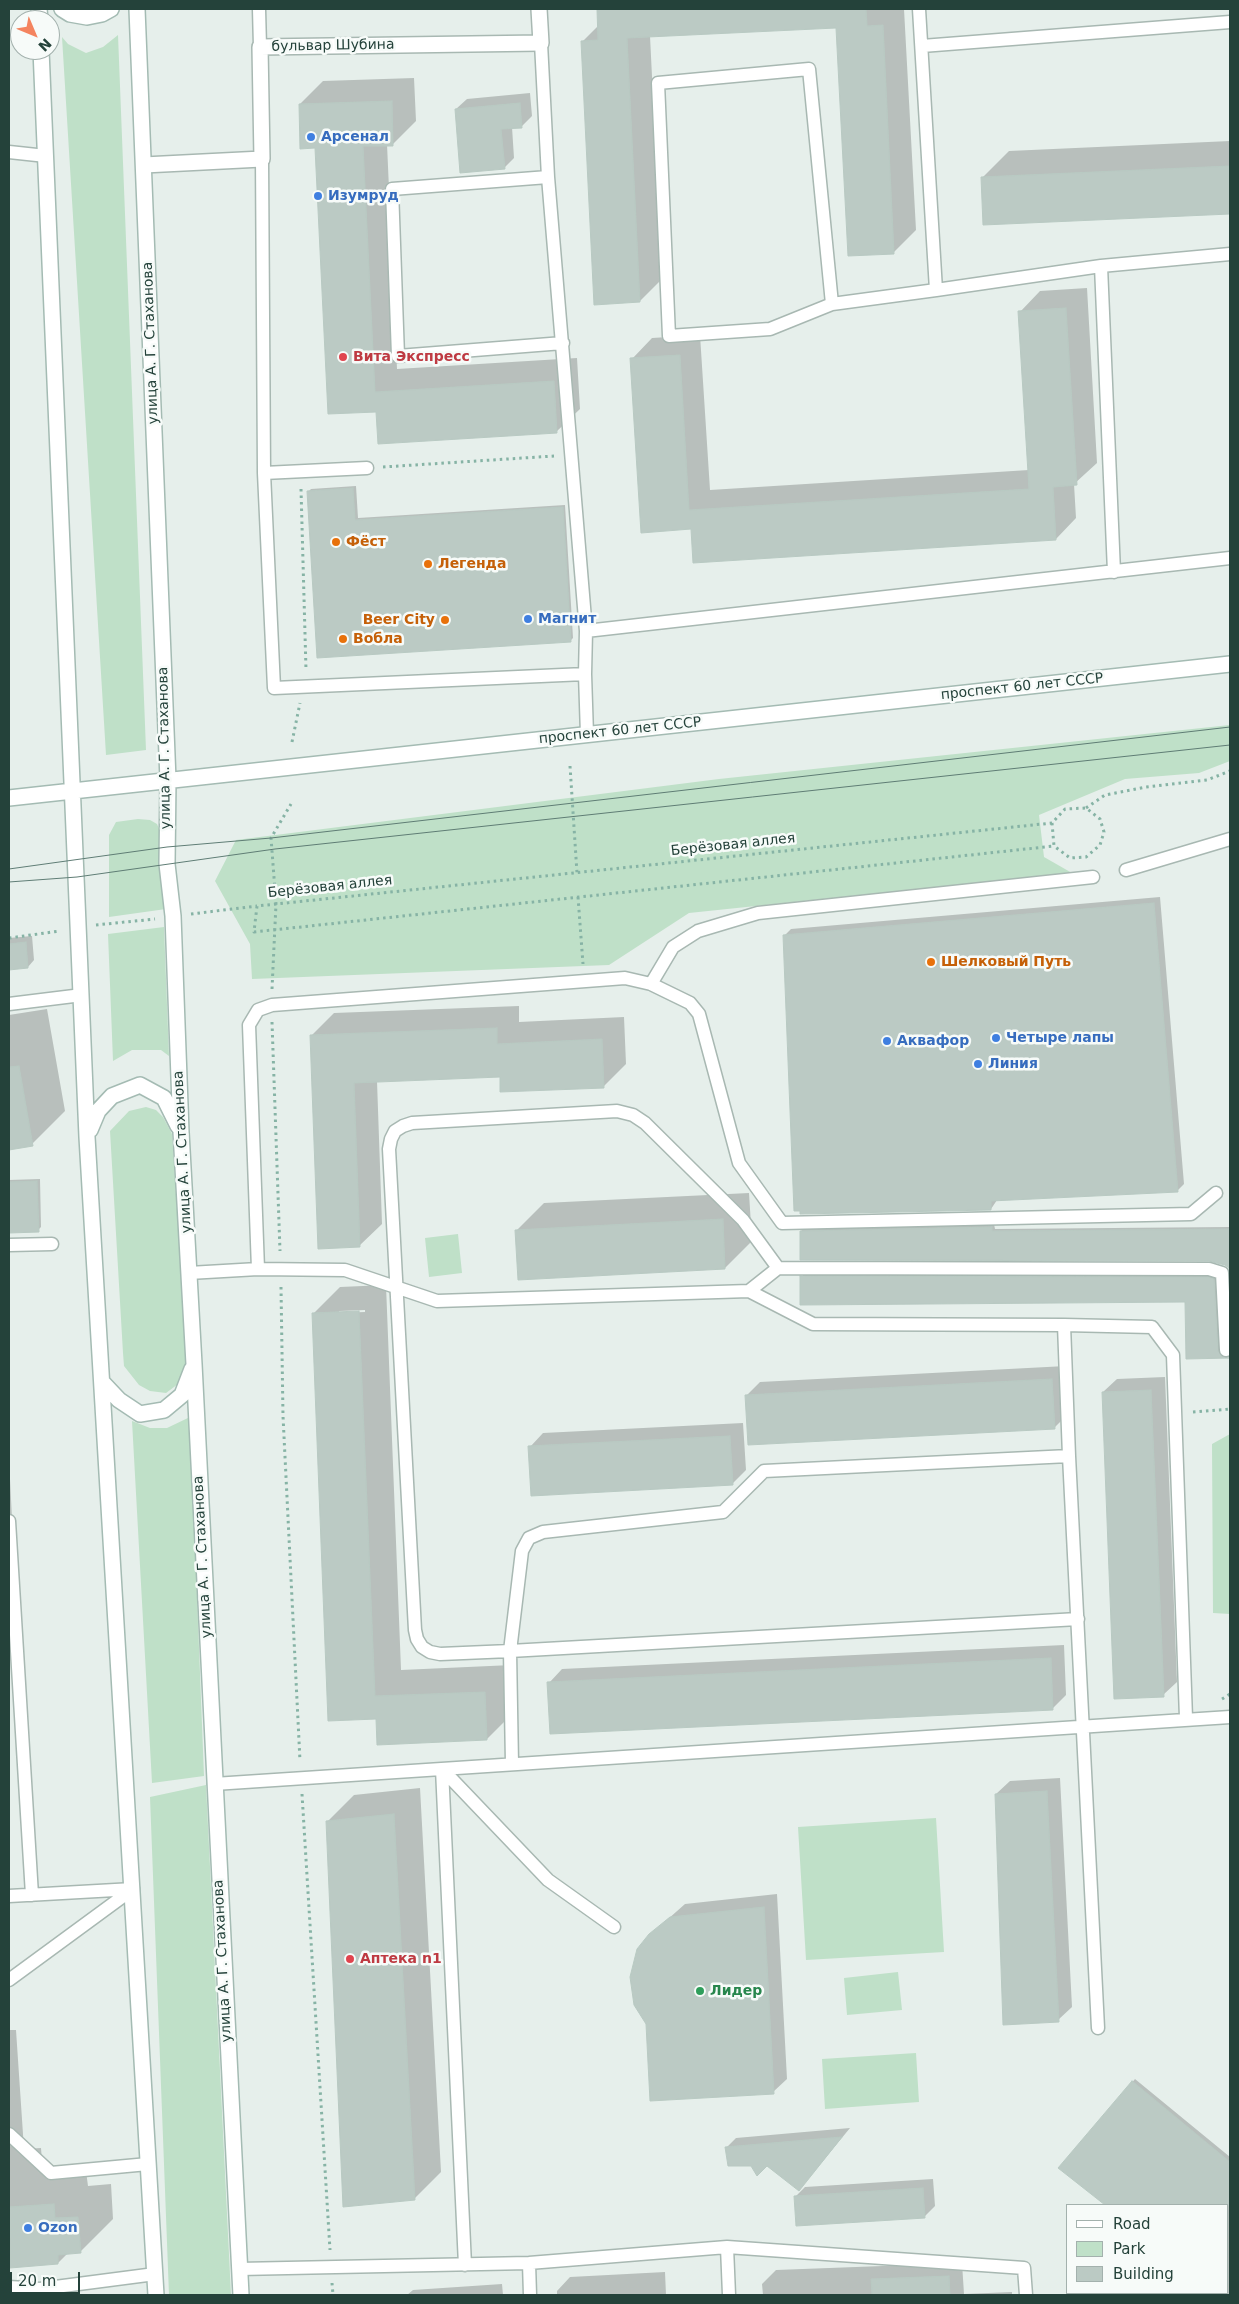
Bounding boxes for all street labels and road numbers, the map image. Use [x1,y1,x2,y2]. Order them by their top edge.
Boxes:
street label: бульвар Шубина [271,37,395,55]
street label: улица А. Г. Стаханова [140,261,162,425]
street label: улица А. Г. Стаханова [155,667,175,829]
street label: проспект 60 лет СССР [940,670,1104,704]
street label: проспект 60 лет СССР [538,714,702,748]
street label: Берёзовая аллея [670,830,796,860]
street label: Берёзовая аллея [267,872,393,902]
street label: улица А. Г. Стаханова [170,1070,196,1234]
street label: улица А. Г. Стаханова [190,1475,216,1639]
street label: улица А. Г. Стаханова [210,1879,236,2043]

